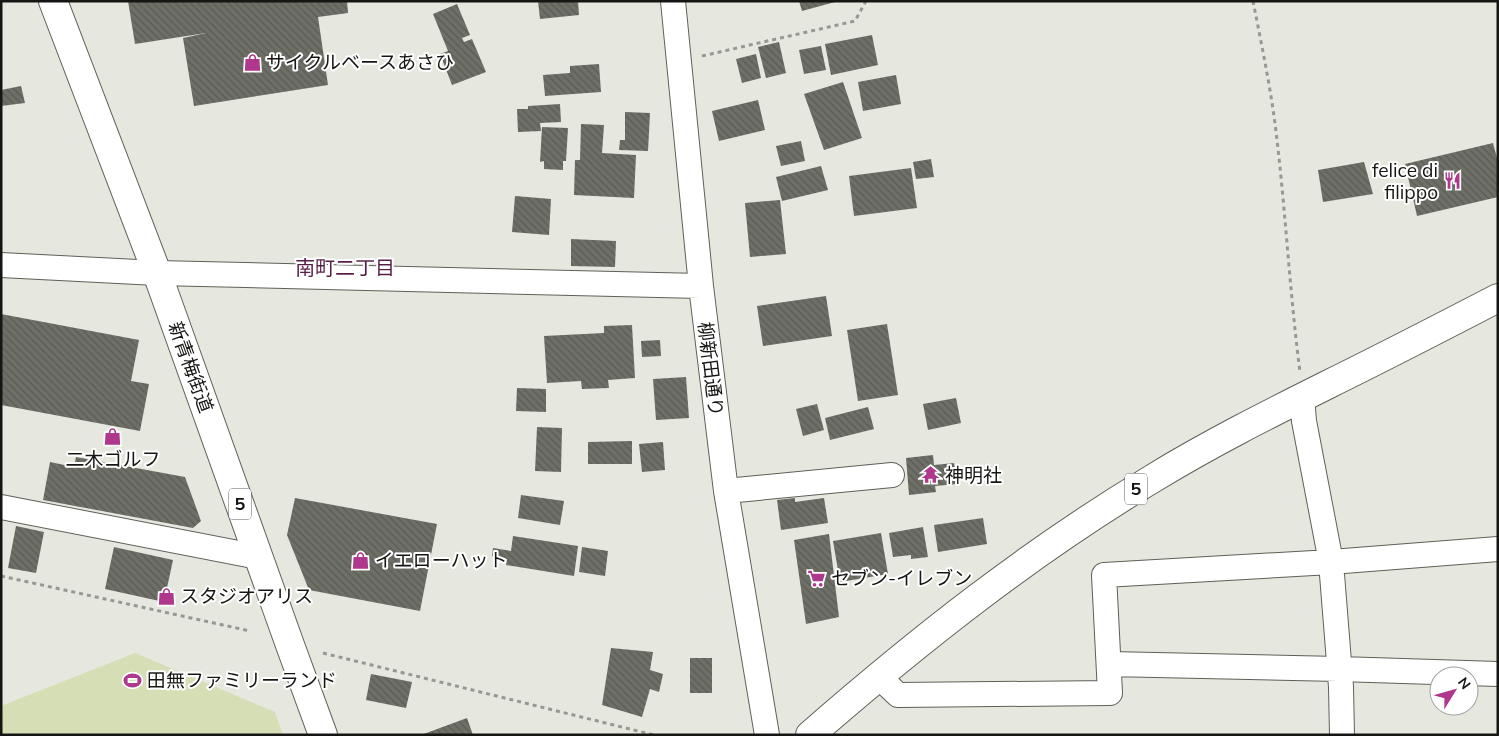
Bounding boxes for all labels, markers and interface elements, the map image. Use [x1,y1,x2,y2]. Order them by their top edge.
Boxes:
place label: サイクルベースあさひ [266,50,454,74]
shop icon: サイクルベースあさひ [242,52,262,72]
place label: felice di filippo [1372,158,1438,204]
restaurant icon: felice di filippo [1442,171,1462,191]
district label: 南町二丁目 [295,255,395,280]
street label: 新青梅街道 [163,318,219,416]
street label: 柳新田通り [693,320,729,418]
shop icon: 二木ゴルフ [103,426,123,446]
place label: 二木ゴルフ [65,447,161,471]
place label: 神明社 [945,463,1002,487]
temple icon: 神明社 [921,465,941,485]
road number: 5 [1125,474,1147,504]
road number: 5 [229,488,251,520]
place label: イエローハット [375,548,507,572]
shop icon: イエローハット [351,550,371,570]
place label: セブン-イレブン [831,566,972,590]
supermarket icon: セブン-イレブン [807,568,827,588]
place label: スタジオアリス [180,584,313,608]
shop icon: スタジオアリス [156,586,176,606]
north arrow [1429,666,1479,716]
place label: 田無ファミリーランド [147,668,337,692]
sports icon: 田無ファミリーランド [123,670,143,690]
text: N [1454,674,1475,693]

